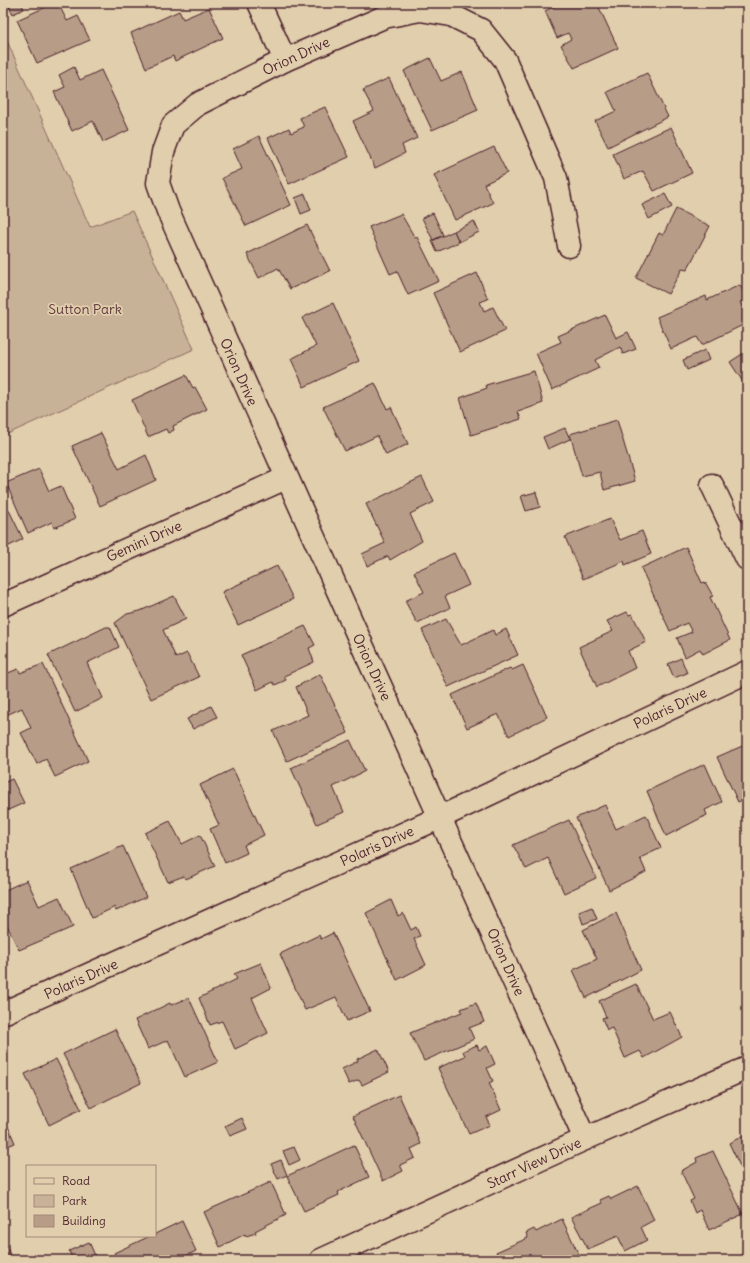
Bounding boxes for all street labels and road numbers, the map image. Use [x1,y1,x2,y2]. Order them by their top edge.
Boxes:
street label: Orion Drive [260,33,332,79]
street label: Orion Drive [216,335,262,409]
street label: Gemini Drive [103,516,185,566]
street label: Orion Drive [349,631,395,703]
street label: Polaris Drive [630,683,710,733]
street label: Polaris Drive [337,822,417,870]
street label: Orion Drive [483,925,529,999]
street label: Polaris Drive [41,955,121,1003]
street label: Starr View Drive [484,1133,584,1193]

